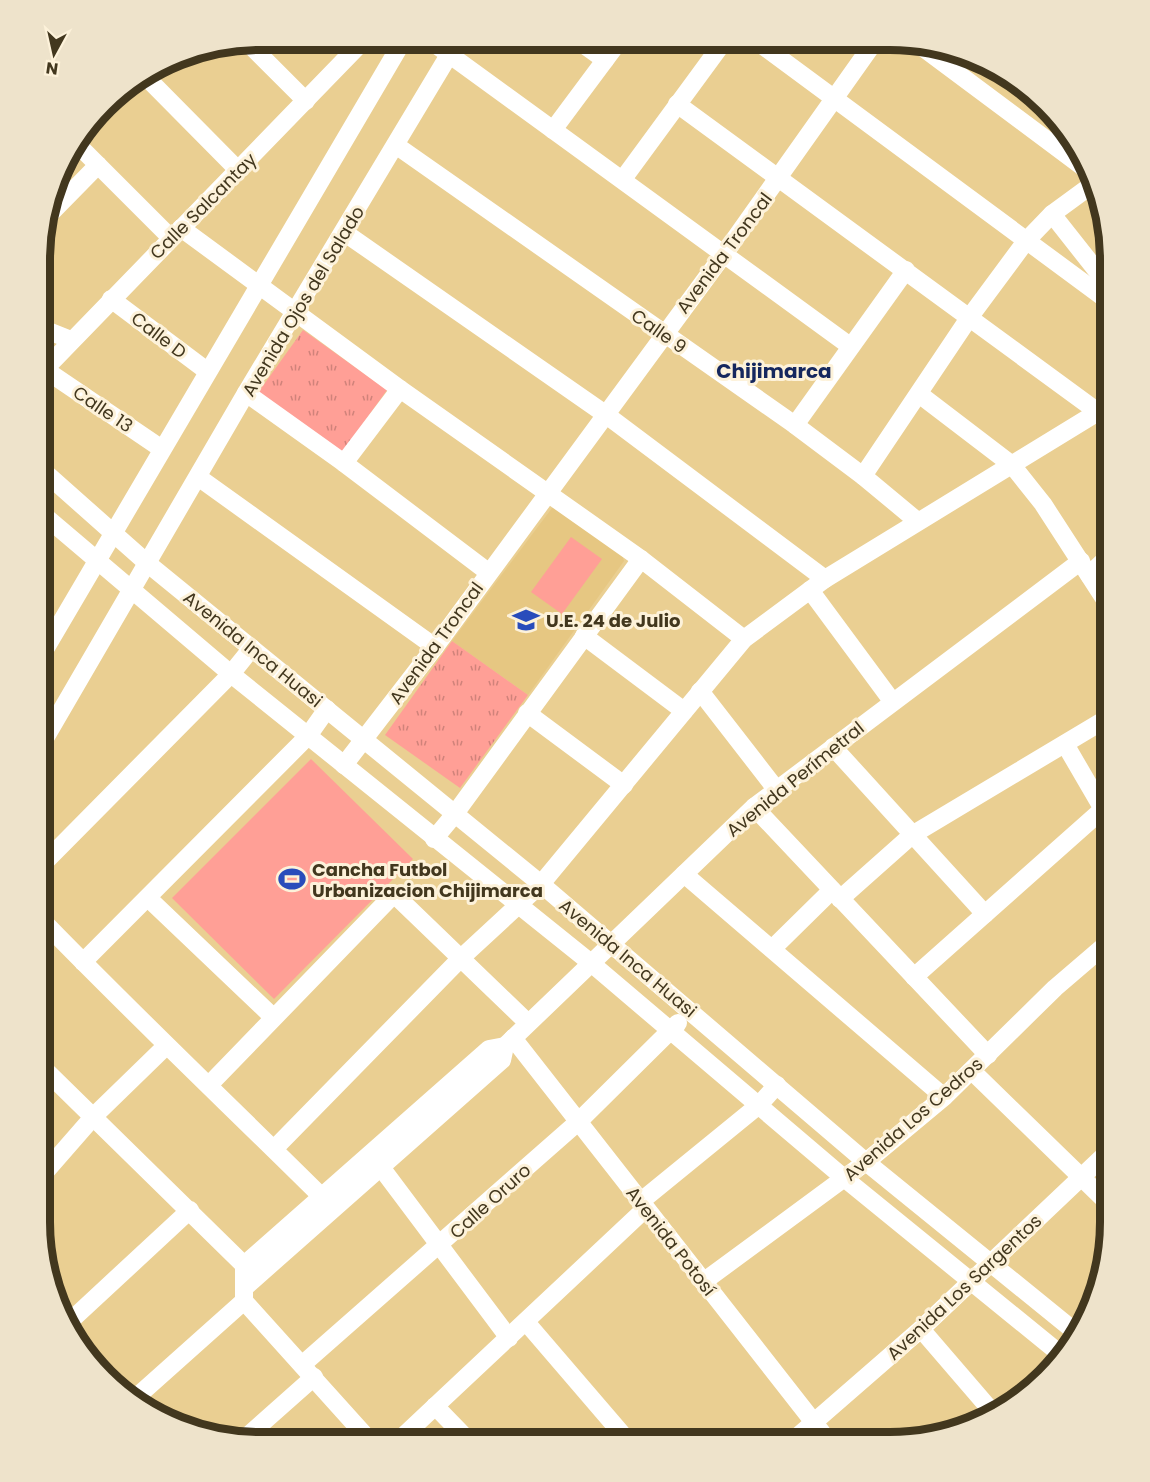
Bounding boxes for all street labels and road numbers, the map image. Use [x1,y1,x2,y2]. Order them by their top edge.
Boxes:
street label: Calle Salcantay [144,147,262,265]
street label: Avenida Troncal [670,187,778,319]
street label: Avenida Ojos del Salado [236,201,370,401]
street label: Calle 9 [626,303,692,359]
street label: Calle D [126,306,192,364]
street label: Calle 13 [68,380,138,438]
street label: Avenida Troncal [383,577,489,709]
street label: Avenida Inca Huasi [178,585,328,713]
street label: Avenida Perímetral [721,716,869,842]
street label: Avenida Inca Huasi [554,893,702,1023]
street label: Avenida Los Cedros [838,1052,988,1186]
street label: Calle Oruro [444,1158,536,1244]
street label: Avenida Potosí [620,1181,722,1301]
street label: Avenida Los Sargentos [881,1208,1047,1366]

